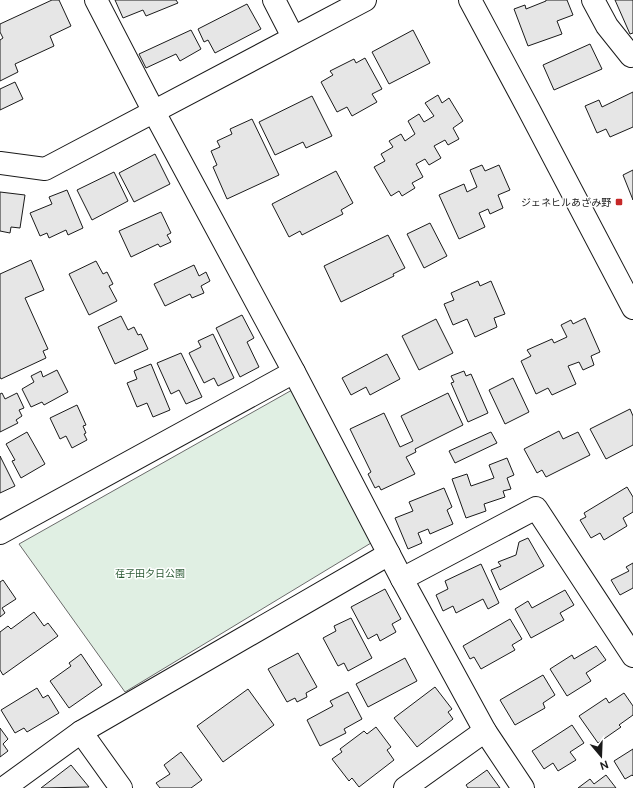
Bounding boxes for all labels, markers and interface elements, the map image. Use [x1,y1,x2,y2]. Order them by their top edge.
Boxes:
place label: ジェネヒルあざみ野 [521,196,611,209]
marker: ジェネヒルあざみ野 [614,197,624,207]
park label: 荏子田夕日公園 [115,567,185,580]
north arrow [581,736,621,776]
text: N [598,758,610,773]

